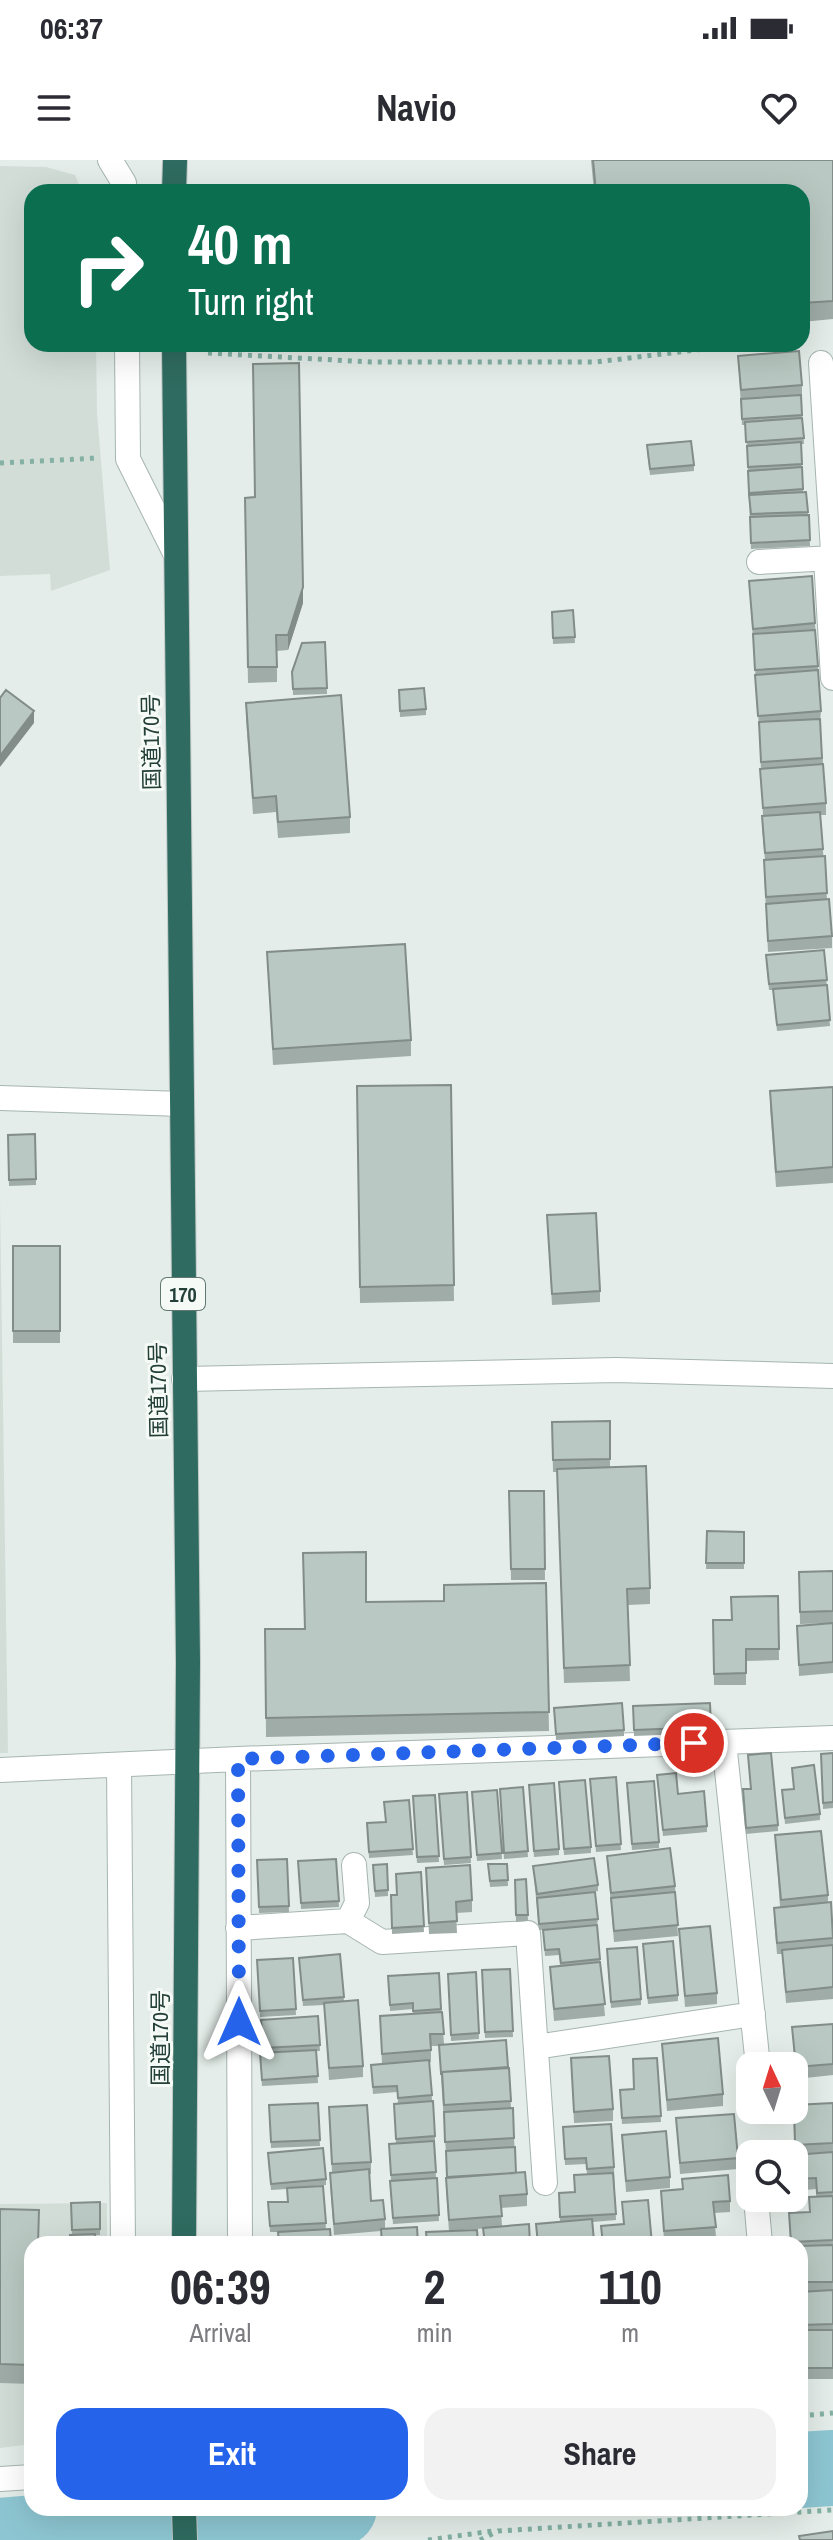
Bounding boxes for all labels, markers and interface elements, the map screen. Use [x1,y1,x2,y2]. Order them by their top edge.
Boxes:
text: 06:37 [40,8,103,48]
text: Navio [376,84,457,132]
icon: menu [32,86,76,130]
icon: heart [757,86,801,130]
text: 40 m [188,206,293,281]
icon: right [56,216,160,320]
text: Turn right [188,278,313,326]
street label: 国道170号 [135,694,167,790]
road number: 170 [161,1278,205,1310]
street label: 国道170号 [142,1342,174,1438]
pin [660,1709,728,1777]
icon: arrive [672,1721,716,1765]
position arrow [197,1980,281,2064]
street label: 国道170号 [145,1990,175,2086]
north arrow [736,2052,808,2124]
map controls [736,2052,808,2212]
button: search [736,2140,808,2212]
text: 06:39 [170,2254,271,2319]
text: 2 [424,2254,446,2319]
text: 110 [598,2254,662,2319]
text: Arrival [190,2315,251,2350]
text: min [417,2315,452,2350]
text: m [621,2315,639,2350]
button: Exit [56,2408,408,2500]
button: Share [424,2408,776,2500]

